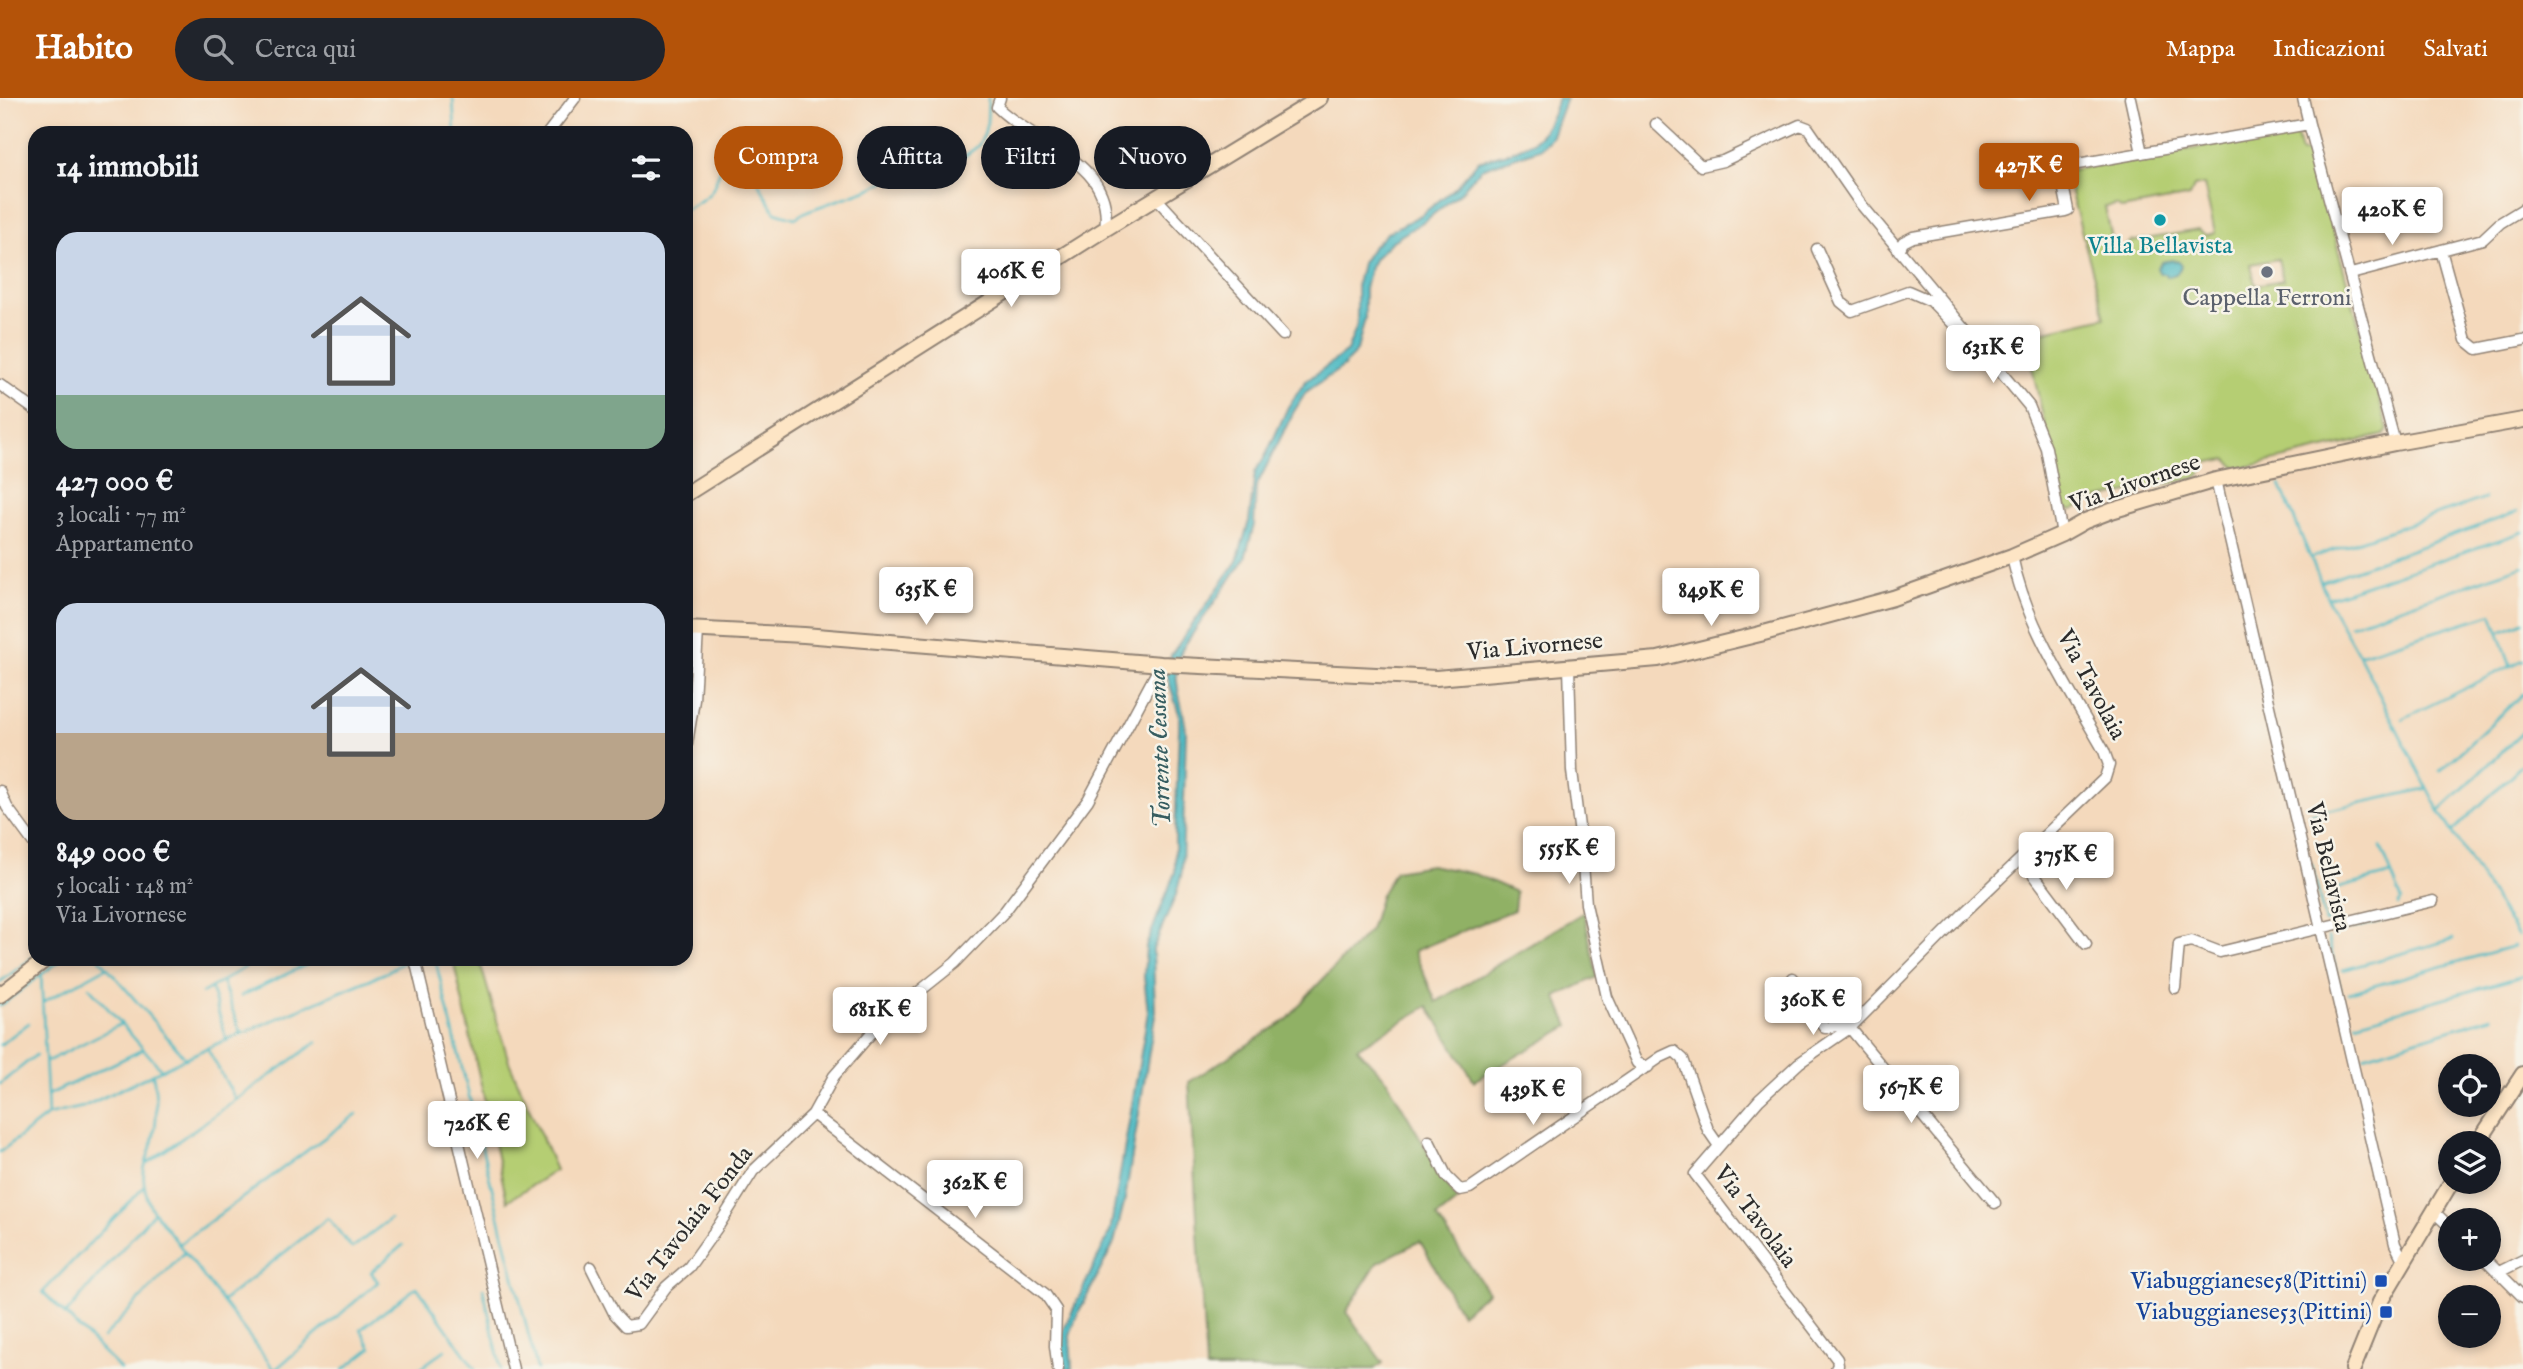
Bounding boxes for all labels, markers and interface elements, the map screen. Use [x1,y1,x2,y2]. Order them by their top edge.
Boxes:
search box [175,18,665,81]
text: Habito [35,28,133,70]
icon: search [199,30,237,68]
text: Cerca qui [255,33,356,66]
text: Mappa [2166,34,2235,65]
text: Indicazioni [2273,34,2385,65]
text: Salvati [2423,34,2488,65]
chip: Compra [714,126,843,189]
chip: Affitta [857,126,967,189]
chip: Filtri [981,126,1080,189]
chip: Nuovo [1094,126,1211,189]
pin: 427K € [1972,144,2086,203]
text: 14 immobili [56,149,199,187]
icon: filters [627,149,665,187]
text: 427K € [1995,151,2063,180]
pin: 420K € [2335,188,2449,247]
text: 420K € [2358,195,2426,224]
marker: Villa Bellavista [2152,212,2168,228]
place label: Villa Bellavista [2086,231,2233,262]
pin: 406K € [954,250,1068,309]
text: 406K € [977,257,1045,286]
marker: Cappella Ferroni [2259,264,2275,280]
icon: home [298,278,424,404]
place label: Cappella Ferroni [2182,283,2352,314]
pin: 631K € [1936,326,2050,385]
text: 631K € [1962,333,2024,362]
street label: Via Livornese [2065,447,2205,521]
text: 427 000 € [56,463,173,501]
text: 3 locali · 77 m² [56,501,186,530]
text: Appartamento [56,530,193,559]
pin: 635K € [869,568,983,627]
pin: 849K € [1654,568,1768,628]
text: 635K € [895,575,957,604]
text: 849K € [1678,576,1744,605]
street label: Via Tavolaia [2049,624,2133,746]
street label: Via Livornese [1465,626,1604,668]
icon: home [298,649,424,775]
water label: Torrente Cessana [1141,668,1179,828]
street label: Via Bellavista [2298,798,2358,935]
pin: 555K € [1512,826,1626,886]
pin: 375K € [2009,832,2123,892]
text: 849 000 € [56,834,170,872]
text: 555K € [1539,834,1599,863]
text: 375K € [2035,840,2097,869]
text: 5 locali · 148 m² [56,872,193,901]
text: Via Livornese [56,901,187,930]
pin: 360K € [1756,978,1870,1037]
text: 360K € [1781,985,1845,1014]
pin: 681K € [823,988,937,1047]
text: 681K € [849,995,911,1024]
map controls [2438,1054,2501,1348]
button: locate [2438,1054,2501,1117]
pin: 567K € [1854,1066,1968,1125]
pin: 439K € [1476,1068,1590,1127]
text: 567K € [1879,1073,1943,1102]
text: 439K € [1500,1075,1566,1104]
pin: 726K € [420,1102,534,1161]
text: 726K € [444,1109,510,1138]
button: layers [2438,1131,2501,1194]
street label: Via Tavolaia Fonda [619,1139,761,1309]
street label: Via Tavolaia [1706,1159,1804,1275]
pin: 362K € [918,1160,1032,1220]
text: 362K € [943,1168,1007,1197]
button: + [2438,1208,2501,1271]
place label: Viabuggianese58(Pittini) [2130,1266,2367,1297]
marker: Viabuggianese58(Pittini) [2373,1273,2389,1289]
button: − [2438,1285,2501,1348]
place label: Viabuggianese53(Pittini) [2135,1297,2372,1328]
marker: Viabuggianese53(Pittini) [2378,1304,2394,1320]

